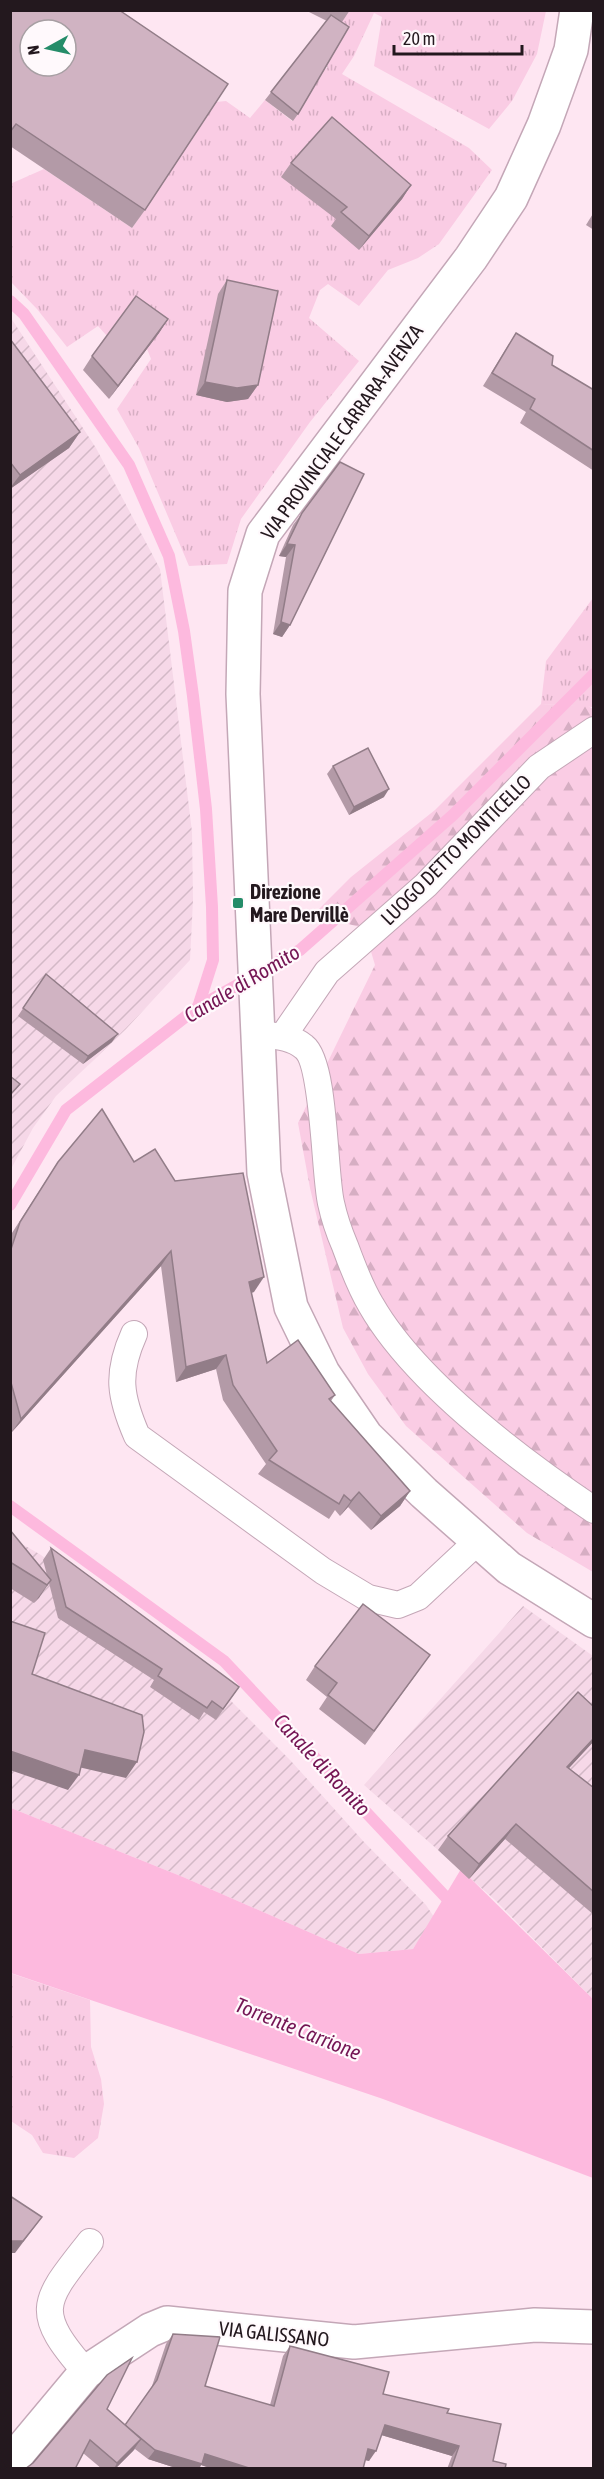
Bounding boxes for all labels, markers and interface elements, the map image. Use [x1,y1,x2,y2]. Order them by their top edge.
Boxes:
north arrow [18,18,78,78]
scale bar [394,18,522,56]
text: 20 m [403,28,435,49]
text: N [24,44,43,56]
street label: VIA PROVINCIALE CARRARA-AVENZA [256,320,427,544]
street label: LUOGO DETTO MONTICELLO [376,770,535,929]
place label: Direzione Mare Dervillè [250,880,349,926]
marker: Direzione Mare Dervillè [231,896,245,910]
water label: Canale di Romito [179,939,304,1027]
water label: Canale di Romito [269,1708,376,1820]
water label: Torrente Carrione [232,1992,365,2064]
street label: VIA GALISSANO [218,2316,330,2351]

